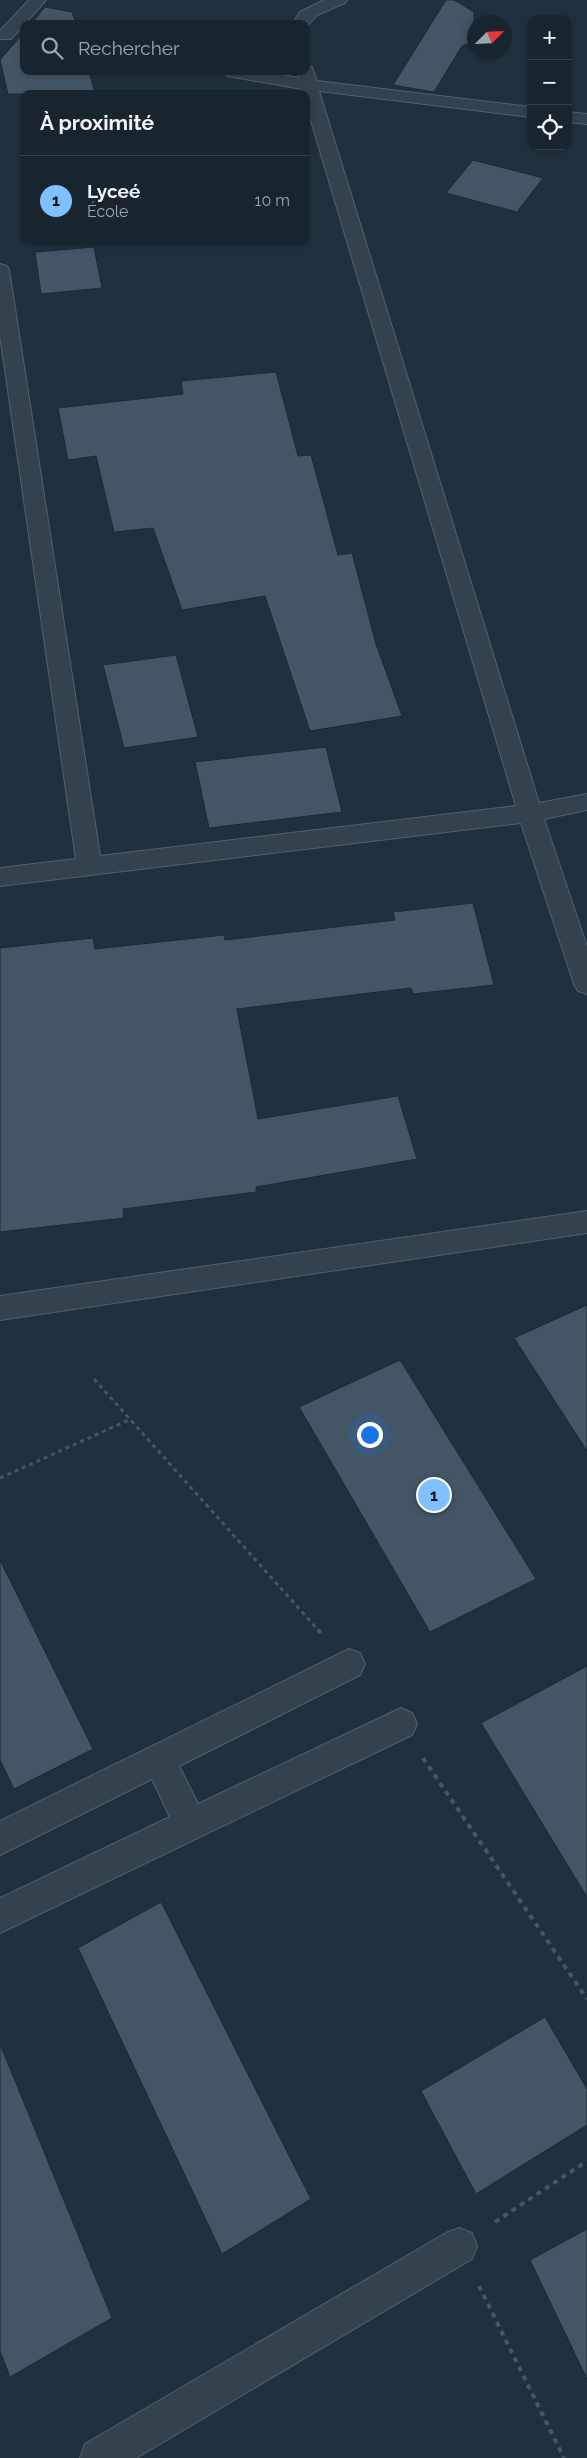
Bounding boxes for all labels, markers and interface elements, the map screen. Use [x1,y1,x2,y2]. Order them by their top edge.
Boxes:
north arrow [467,15,512,60]
map controls [527,15,572,150]
button: + [527,15,572,60]
search box [20,20,310,75]
icon: search [38,34,66,62]
text: Rechercher [78,37,180,59]
button: − [527,60,572,105]
button: locate [527,105,572,150]
text: À proximité [40,110,154,135]
text: Lyceé [87,180,140,202]
text: 1 [52,191,60,210]
text: 10 m [255,191,290,210]
text: École [87,202,128,221]
your location [357,1422,383,1448]
pin: 1 [418,1476,450,1514]

